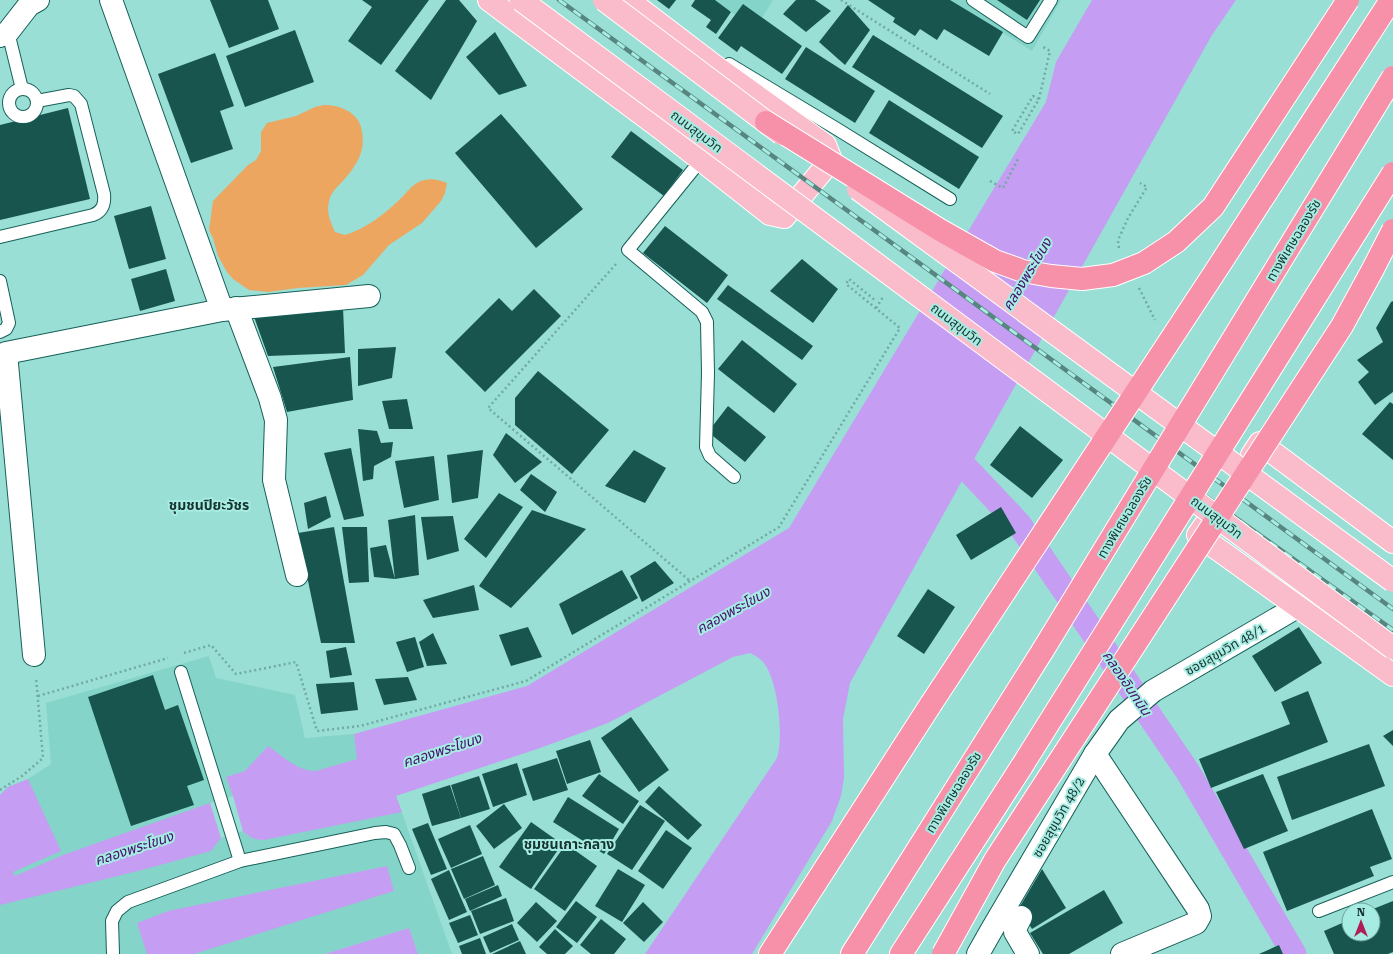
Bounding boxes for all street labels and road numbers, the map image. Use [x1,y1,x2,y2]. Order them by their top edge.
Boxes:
street label: ถนนสุขุมวิท [668,107,725,156]
street label: ทางพิเศษฉลองรัช [1263,197,1324,284]
street label: ถนนสุขุมวิท [928,300,985,349]
street label: ทางพิเศษฉลองรัช [1094,474,1155,561]
street label: ถนนสุขุมวิท [1188,493,1245,542]
street label: ซอยสุขุมวิท 48/1 [1183,620,1268,678]
street label: ทางพิเศษฉลองรัช [923,749,984,836]
street label: ซอยสุขุมวิท 48/2 [1029,775,1087,860]

